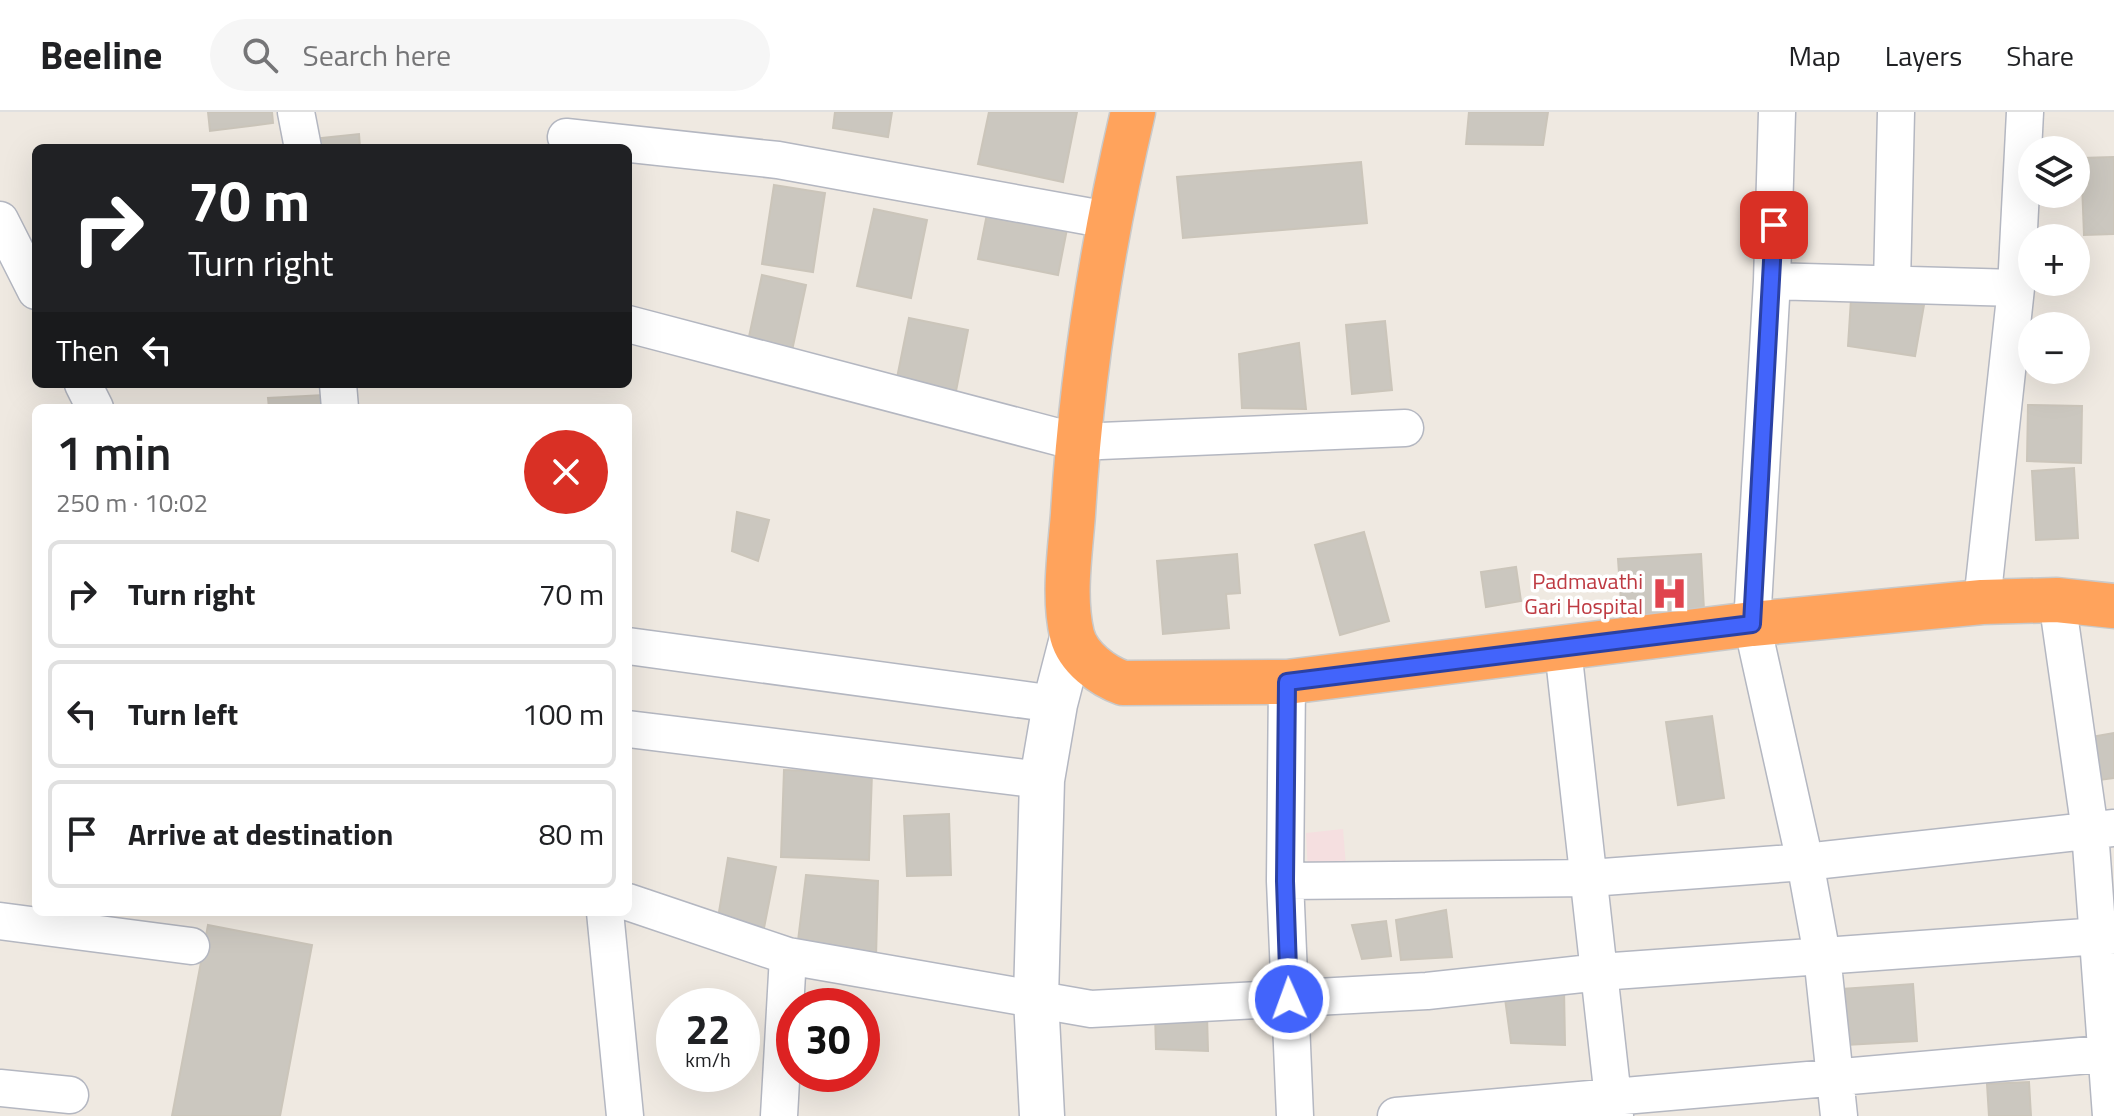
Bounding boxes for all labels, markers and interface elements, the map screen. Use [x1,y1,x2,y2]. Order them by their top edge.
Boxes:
search box [210,19,770,91]
text: Beeline [40,26,162,84]
text: Search here [302,32,451,78]
icon: search [238,33,282,77]
text: Map [1788,34,1841,77]
text: Layers [1885,34,1962,77]
text: Share [2006,34,2074,77]
map controls [2018,136,2090,384]
button: layers [2018,136,2090,208]
text: 70 m [188,158,310,243]
icon: right [56,176,160,280]
pin [1740,191,1808,259]
icon: arrive [1752,203,1796,247]
button: + [2018,224,2090,296]
text: Turn right [188,235,333,290]
button: − [2018,312,2090,384]
text: Then [56,327,119,373]
icon: left [135,328,179,372]
text: 1 min [56,416,171,489]
button: close [524,430,608,514]
text: 250 m · 10:02 [56,483,208,522]
place label: Padmavathi Gari Hospital [1524,564,1643,623]
text: Turn right [128,571,256,617]
text: 70 m [539,571,604,617]
icon: right [60,572,104,616]
hospital icon: Padmavathi Gari Hospital [1650,575,1688,613]
text: Turn left [128,691,238,737]
text: 100 m [522,691,604,737]
icon: left [60,692,104,736]
text: Arrive at destination [128,811,393,857]
text: 80 m [539,811,604,857]
icon: arrive [60,812,104,856]
position arrow [1247,957,1331,1041]
speed limit sign: 30 [776,988,880,1092]
text: 22 [686,999,730,1060]
text: km/h [685,1044,731,1075]

